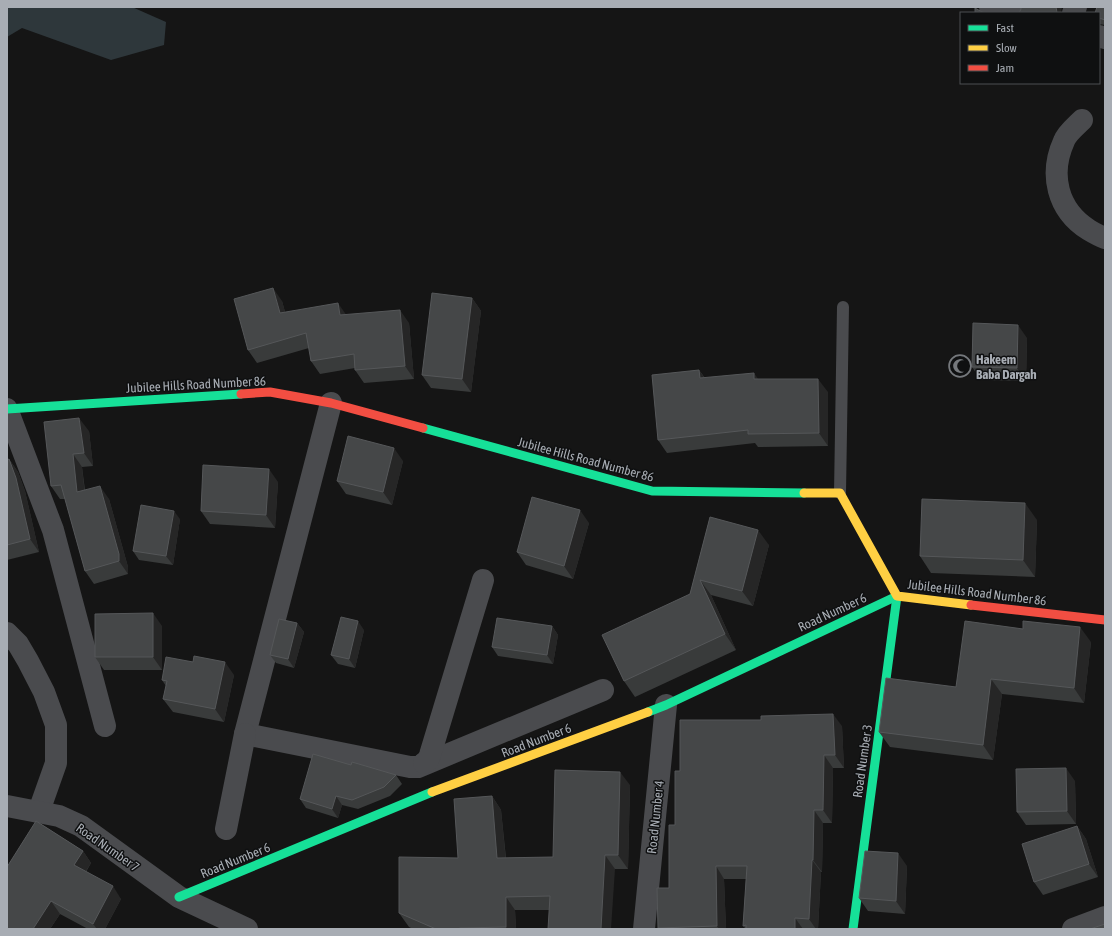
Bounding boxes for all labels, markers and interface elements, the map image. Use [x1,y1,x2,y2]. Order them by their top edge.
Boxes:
legend [960,12,1100,84]
text: Fast [996,21,1014,35]
text: Slow [996,41,1017,55]
text: Jam [996,61,1014,75]
place label: Hakeem Baba Dargah [976,352,1037,382]
mosque icon: Hakeem Baba Dargah [947,353,973,379]
street label: Jubilee Hills Road Number 86 [126,373,266,396]
street label: Jubilee Hills Road Number 86 [516,434,655,485]
street label: Jubilee Hills Road Number 86 [907,577,1047,608]
street label: Road Number 6 [796,590,869,635]
street label: Road Number 6 [499,720,573,761]
street label: Road Number 3 [850,724,875,799]
street label: Road Number 4 [644,780,667,854]
street label: Road Number 7 [73,820,142,875]
street label: Road Number 6 [198,840,272,881]

